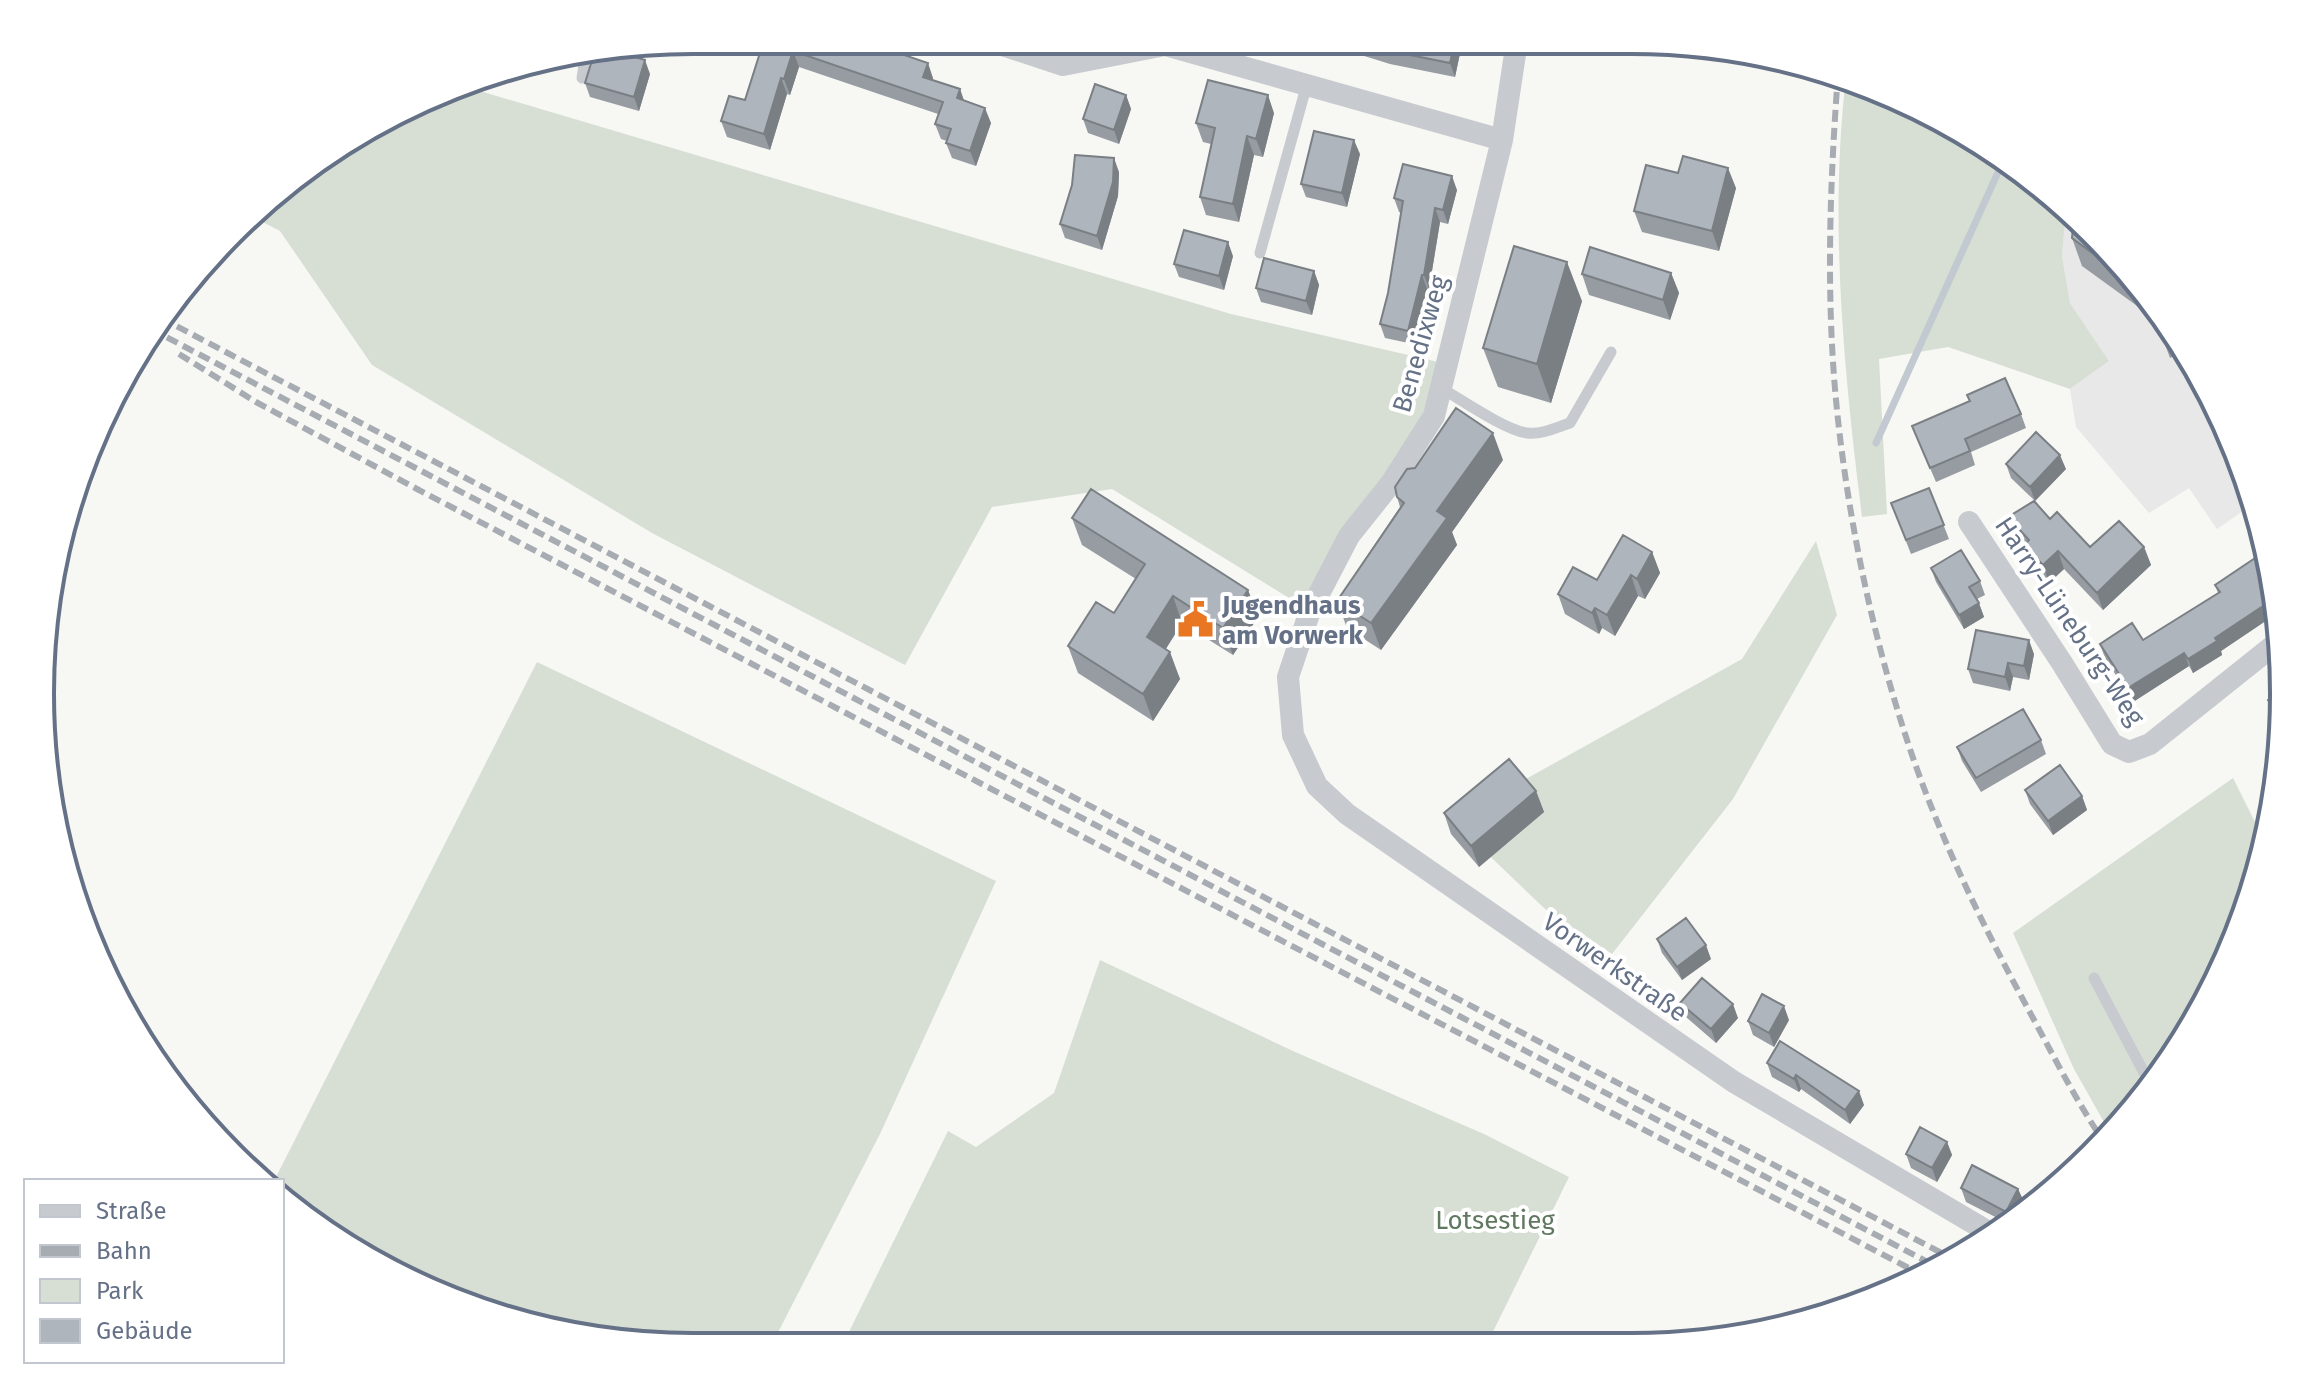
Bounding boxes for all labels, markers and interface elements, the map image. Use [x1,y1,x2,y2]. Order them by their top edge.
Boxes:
street label: Benedixweg [1386,272,1455,416]
street label: Harry-Lüneburg-Weg [1988,511,2151,732]
place label: Jugendhaus am Vorwerk [1221,590,1363,651]
public building icon: Jugendhaus am Vorwerk [1177,601,1215,639]
street label: Vorwerkstraße [1536,906,1693,1029]
legend [24,1179,284,1363]
text: Straße [96,1197,167,1225]
park label: Lotsestieg [1435,1205,1555,1236]
text: Bahn [96,1237,152,1265]
text: Park [96,1277,144,1305]
text: Gebäude [96,1317,193,1345]

